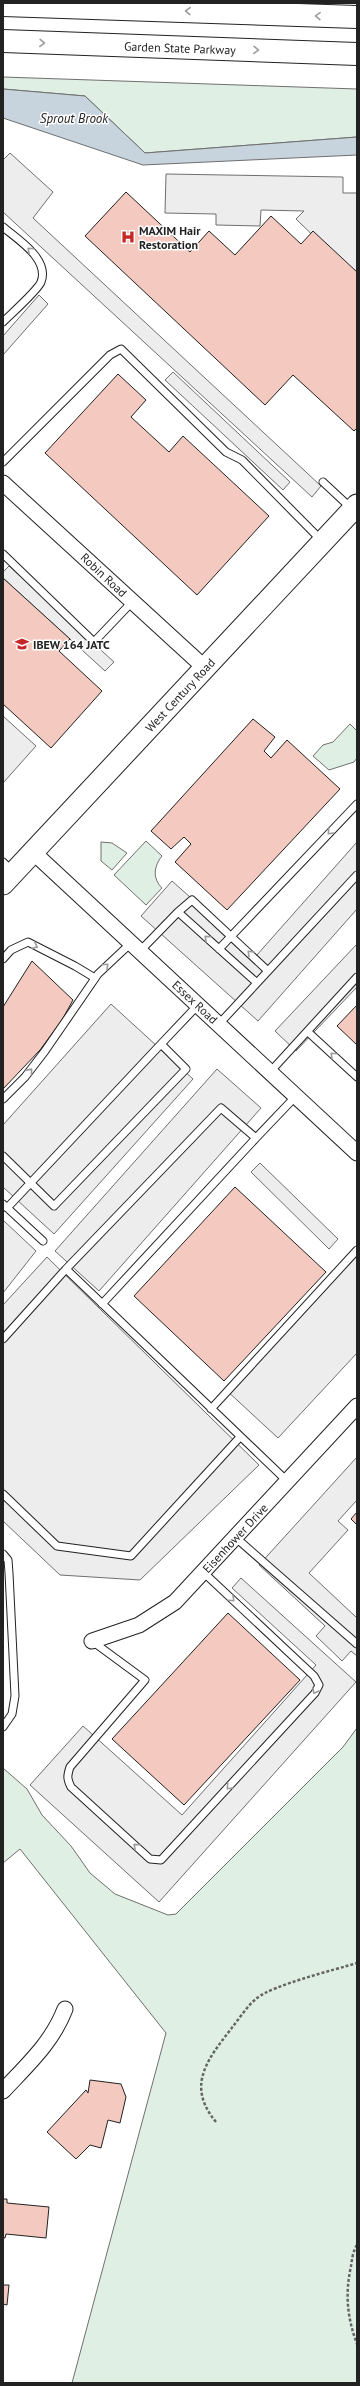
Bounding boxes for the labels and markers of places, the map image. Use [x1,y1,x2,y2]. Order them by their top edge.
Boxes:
place label: MAXIM Hair Restoration [139,223,201,252]
hospital icon: MAXIM Hair Restoration [120,229,136,245]
school or university icon: IBEW 164 JATC [14,636,30,652]
place label: IBEW 164 JATC [33,637,110,652]

